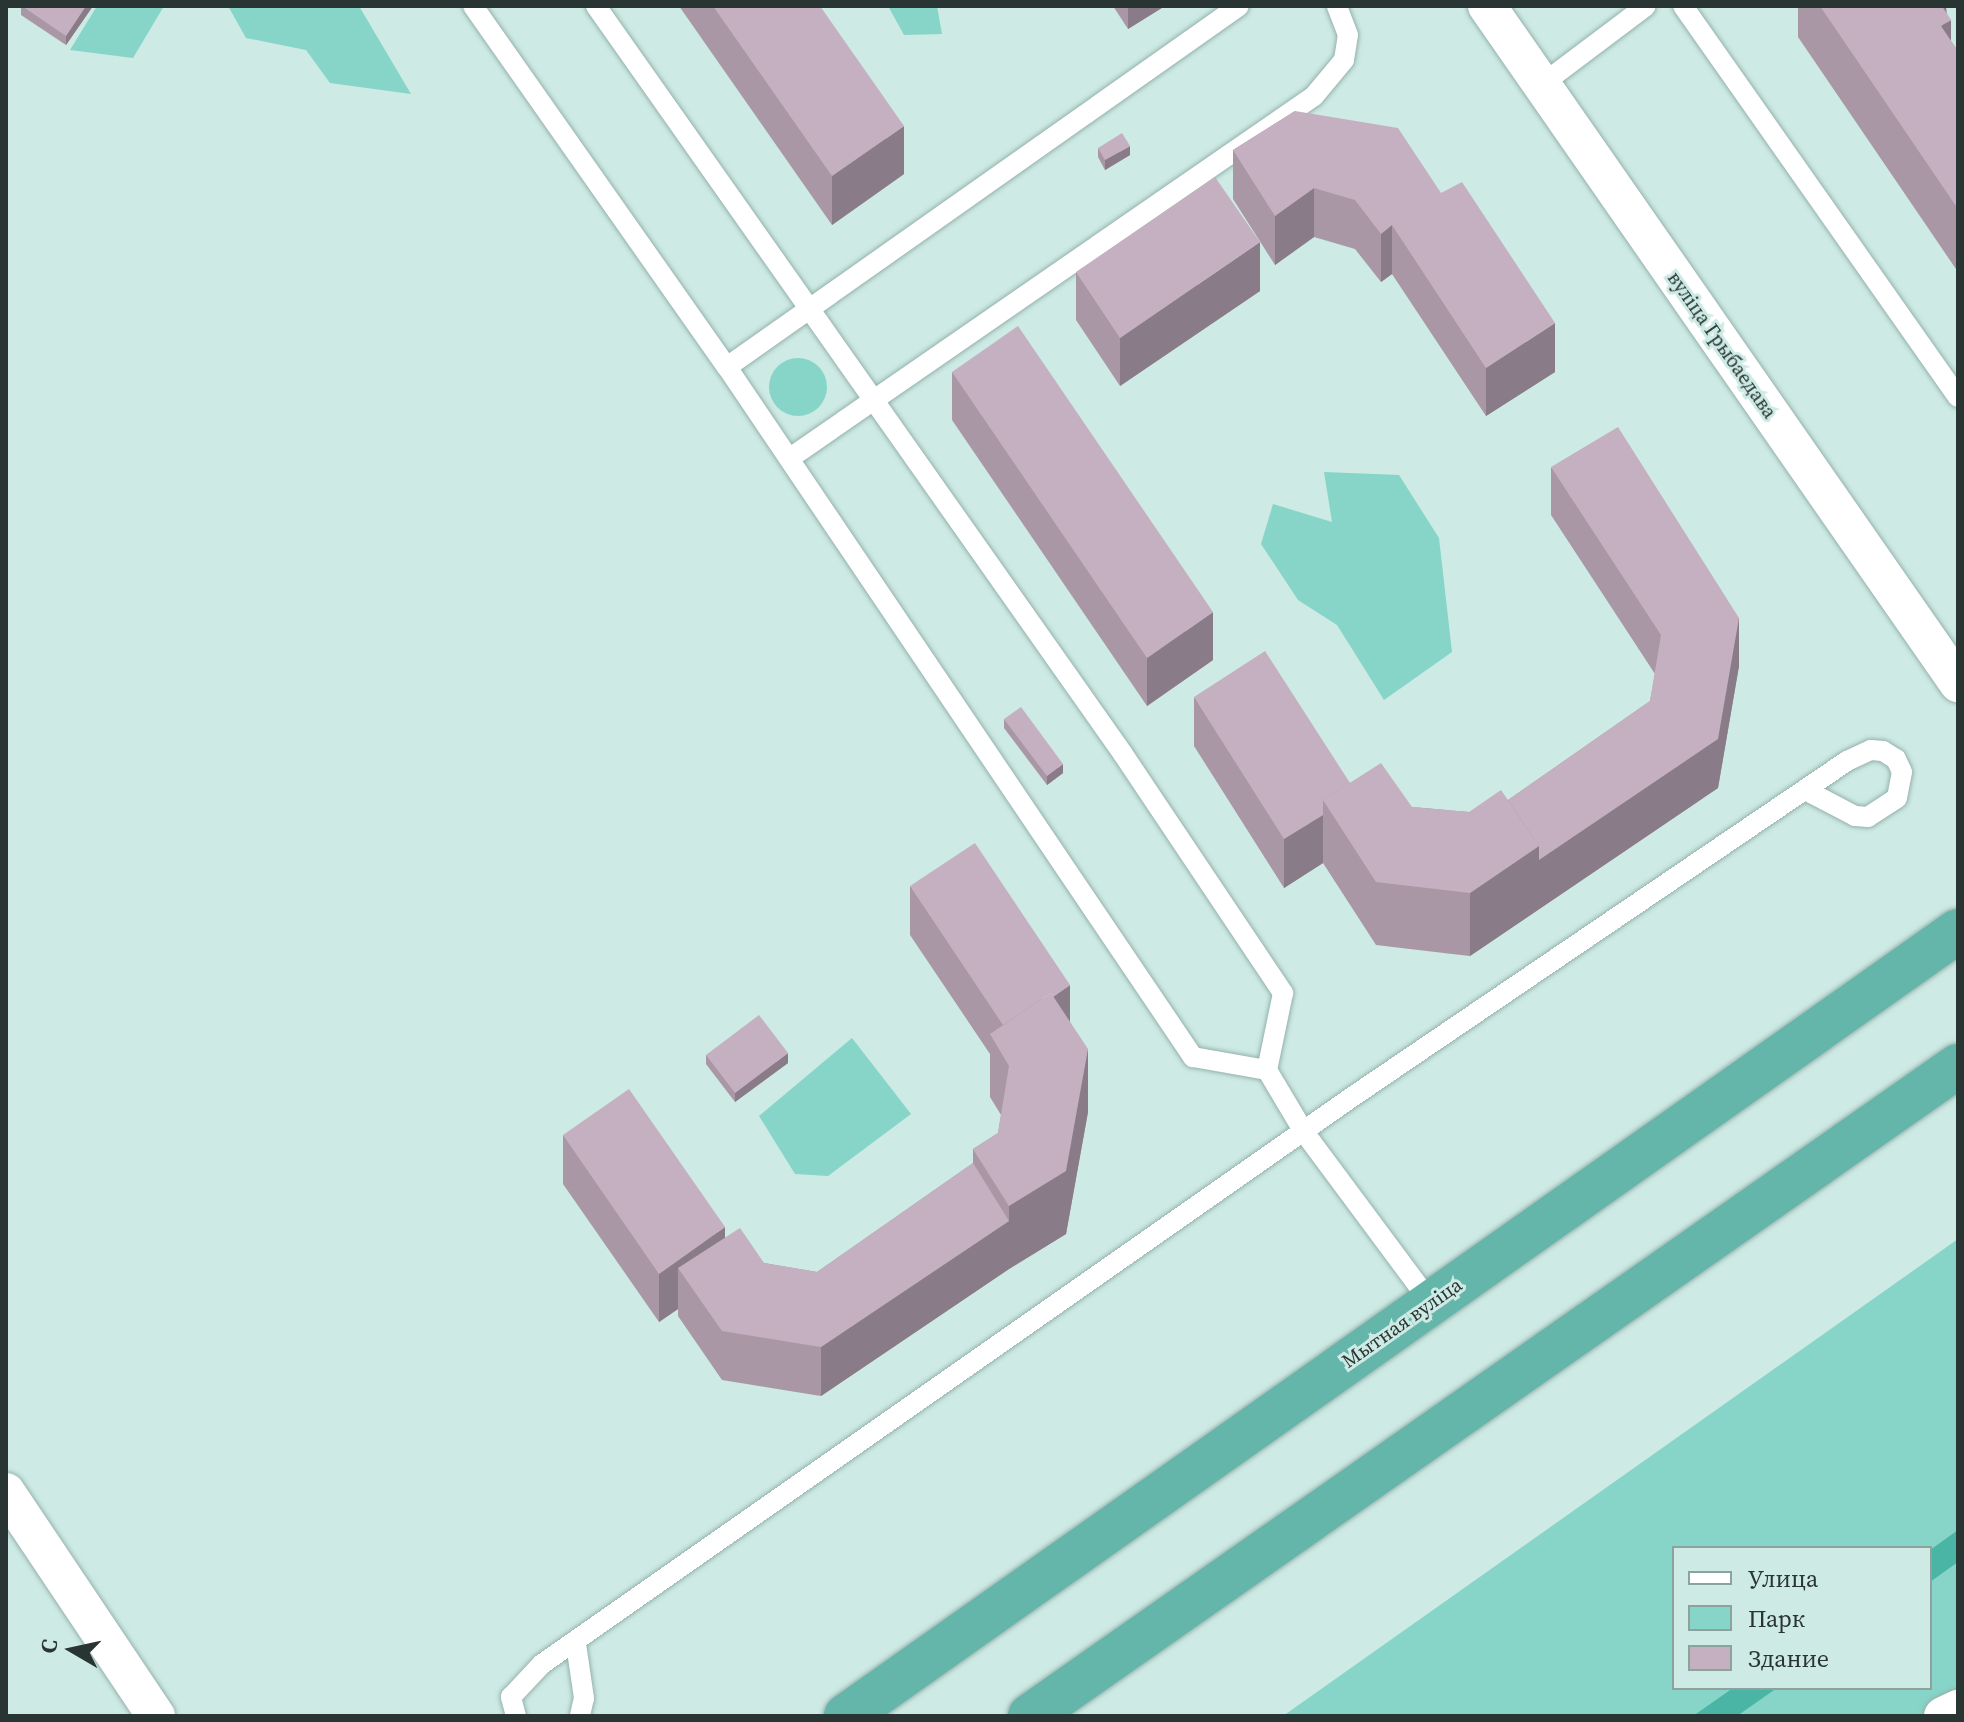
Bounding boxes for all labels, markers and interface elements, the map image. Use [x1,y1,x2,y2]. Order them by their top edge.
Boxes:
street label: вуліца Грыбаедава [1662,267,1782,423]
street label: Мытная вуліца [1337,1273,1467,1373]
legend [1672,1546,1932,1690]
text: Улица [1748,1562,1818,1595]
text: Парк [1748,1602,1805,1635]
north arrow [32,1610,112,1690]
text: С [32,1637,64,1655]
text: Здание [1748,1642,1829,1675]

